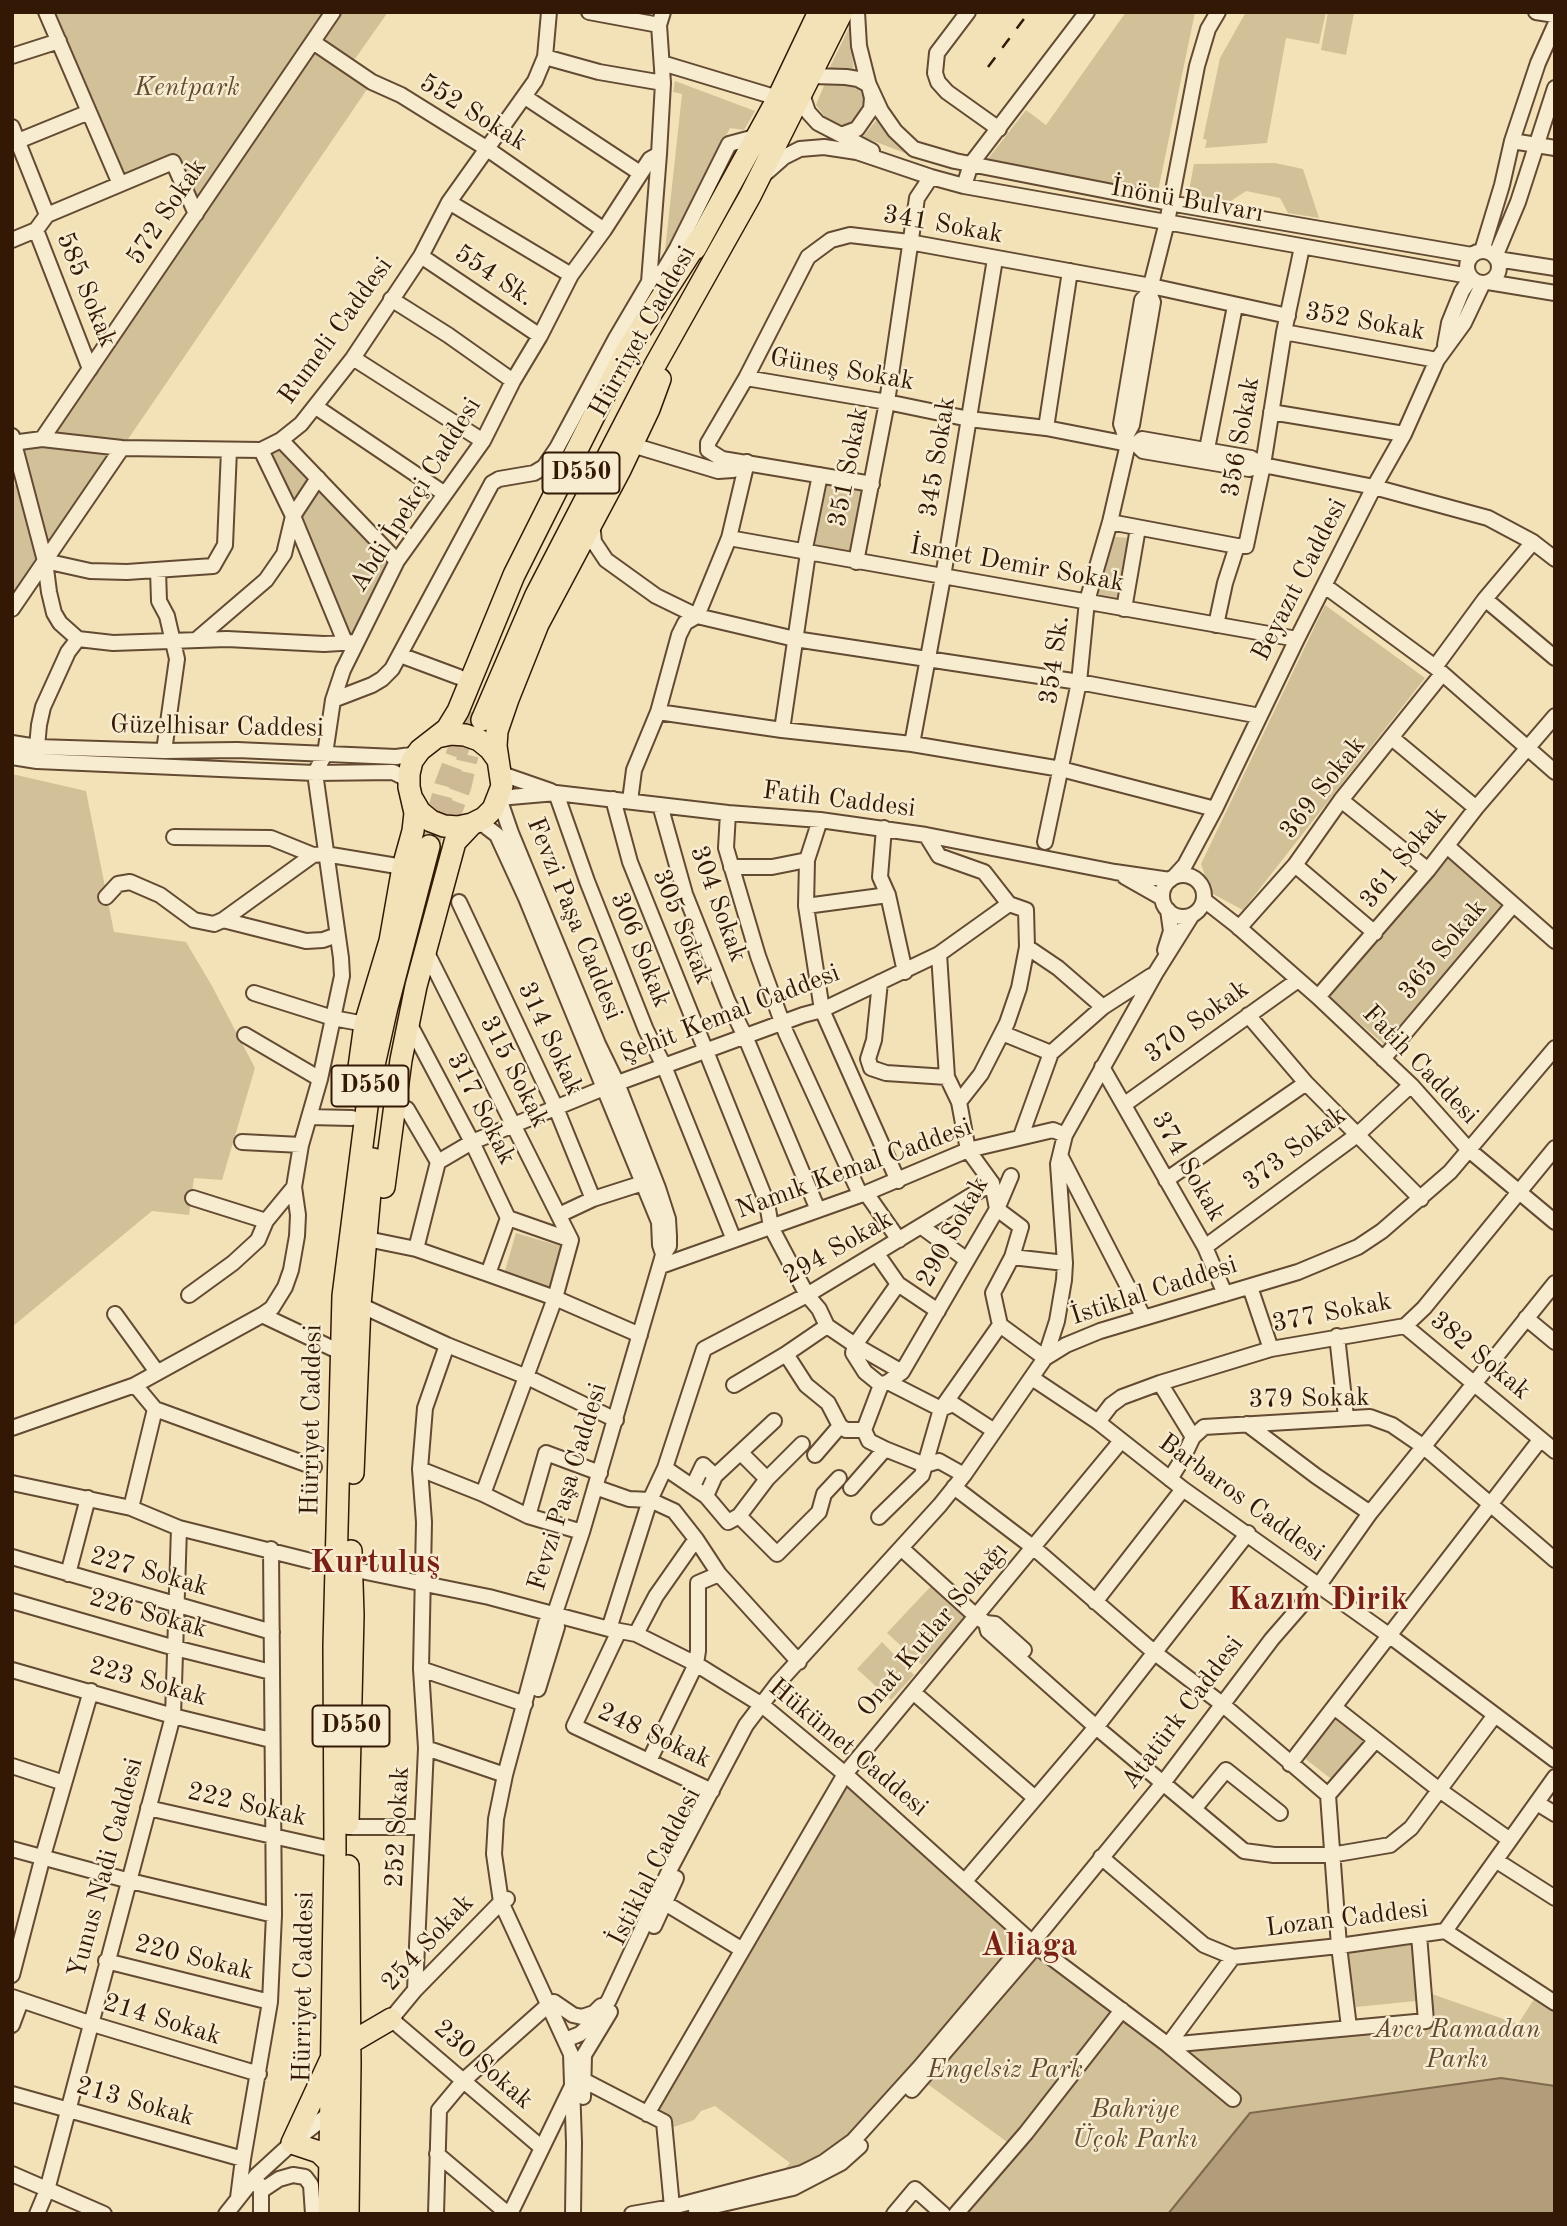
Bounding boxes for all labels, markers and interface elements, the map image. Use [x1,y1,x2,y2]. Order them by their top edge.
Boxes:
street label: 552 Sokak [413,68,533,158]
park label: Kentpark [134,72,240,104]
street label: 572 Sokak [120,153,214,271]
street label: İnönü Bulvarı [1108,172,1266,230]
street label: 341 Sokak [881,199,1005,251]
street label: 585 Sokak [49,228,123,352]
street label: 554 Sk. [448,238,540,314]
street label: Hürriyet Caddesi [583,241,703,423]
street label: Rumeli Caddesi [272,251,400,411]
street label: 352 Sokak [1303,296,1427,348]
street label: Güneş Sokak [767,342,917,398]
street label: 356 Sokak [1215,375,1267,499]
street label: Abdi İpekçi Caddesi [344,392,488,598]
street label: 345 Sokak [913,395,963,519]
street label: 351 Sokak [822,404,876,530]
road number: D550 [542,452,620,494]
street label: Beyazıt Caddesi [1246,494,1354,666]
street label: İsmet Demir Sokak [907,531,1127,599]
street label: 354 Sk. [1033,614,1077,706]
street label: Güzelhisar Caddesi [110,710,324,744]
street label: 369 Sokak [1273,731,1373,845]
street label: Fatih Caddesi [761,775,917,825]
street label: 361 Sokak [1354,801,1454,915]
street label: Fevzi Paşa Caddesi [519,813,629,1025]
street label: 304 Sokak [683,842,753,966]
street label: 305 Sokak [645,865,719,989]
street label: 306 Sokak [603,888,677,1012]
street label: 365 Sokak [1392,893,1494,1007]
street label: Şehit Kemal Caddesi [616,958,844,1070]
street label: 370 Sokak [1139,974,1255,1070]
street label: 314 Sokak [510,977,590,1101]
street label: Fatih Caddesi [1355,999,1485,1131]
street label: 315 Sokak [473,1011,555,1133]
street label: 317 Sokak [440,1048,522,1170]
road number: D550 [332,1066,408,1106]
street label: 373 Sokak [1237,1100,1353,1198]
street label: 374 Sokak [1144,1107,1232,1227]
street label: Namık Kemal Caddesi [732,1112,976,1226]
street label: 290 Sokak [910,1171,996,1293]
street label: 294 Sokak [778,1204,898,1292]
street label: İstiklal Caddesi [1067,1249,1241,1333]
street label: 377 Sokak [1269,1286,1395,1340]
street label: 382 Sokak [1423,1305,1537,1407]
street label: Hürriyet Caddesi [295,1324,329,1516]
street label: Fevzi Paşa Caddesi [522,1379,614,1595]
street label: 379 Sokak [1248,1382,1370,1416]
street label: Barbaros Caddesi [1152,1427,1330,1569]
street label: Onat Kutlar Sokağı [851,1536,1015,1724]
street label: 227 Sokak [86,1540,212,1604]
district label: Kurtuluş [310,1543,440,1583]
district label: Kazım Dirik [1227,1580,1409,1620]
street label: 226 Sokak [85,1582,211,1646]
street label: Atatürk Caddesi [1115,1630,1251,1796]
street label: 223 Sokak [85,1650,211,1714]
street label: Hükümet Caddesi [762,1672,934,1824]
street label: 248 Sokak [592,1696,716,1776]
road number: D550 [312,1706,390,1746]
street label: Yunus Nadi Caddesi [62,1754,150,1982]
street label: 252 Sokak [379,1766,417,1888]
street label: 222 Sokak [184,1776,310,1834]
street label: İstiklal Caddesi [602,1783,708,1951]
street label: 254 Sokak [375,1888,481,1998]
street label: Hürriyet Caddesi [287,1891,321,2083]
street label: Lozan Caddesi [1264,1894,1430,1944]
district label: Aliaga [981,1926,1077,1966]
street label: 220 Sokak [131,1928,257,1988]
street label: 214 Sokak [99,1987,225,2053]
street label: 230 Sokak [427,2013,539,2117]
park label: Avcı Ramadan Parkı [1374,2014,1540,2076]
park label: Engelsiz Park [927,2054,1083,2086]
street label: 213 Sokak [72,2070,198,2134]
park label: Bahriye Üçok Parkı [1072,2094,1198,2156]

